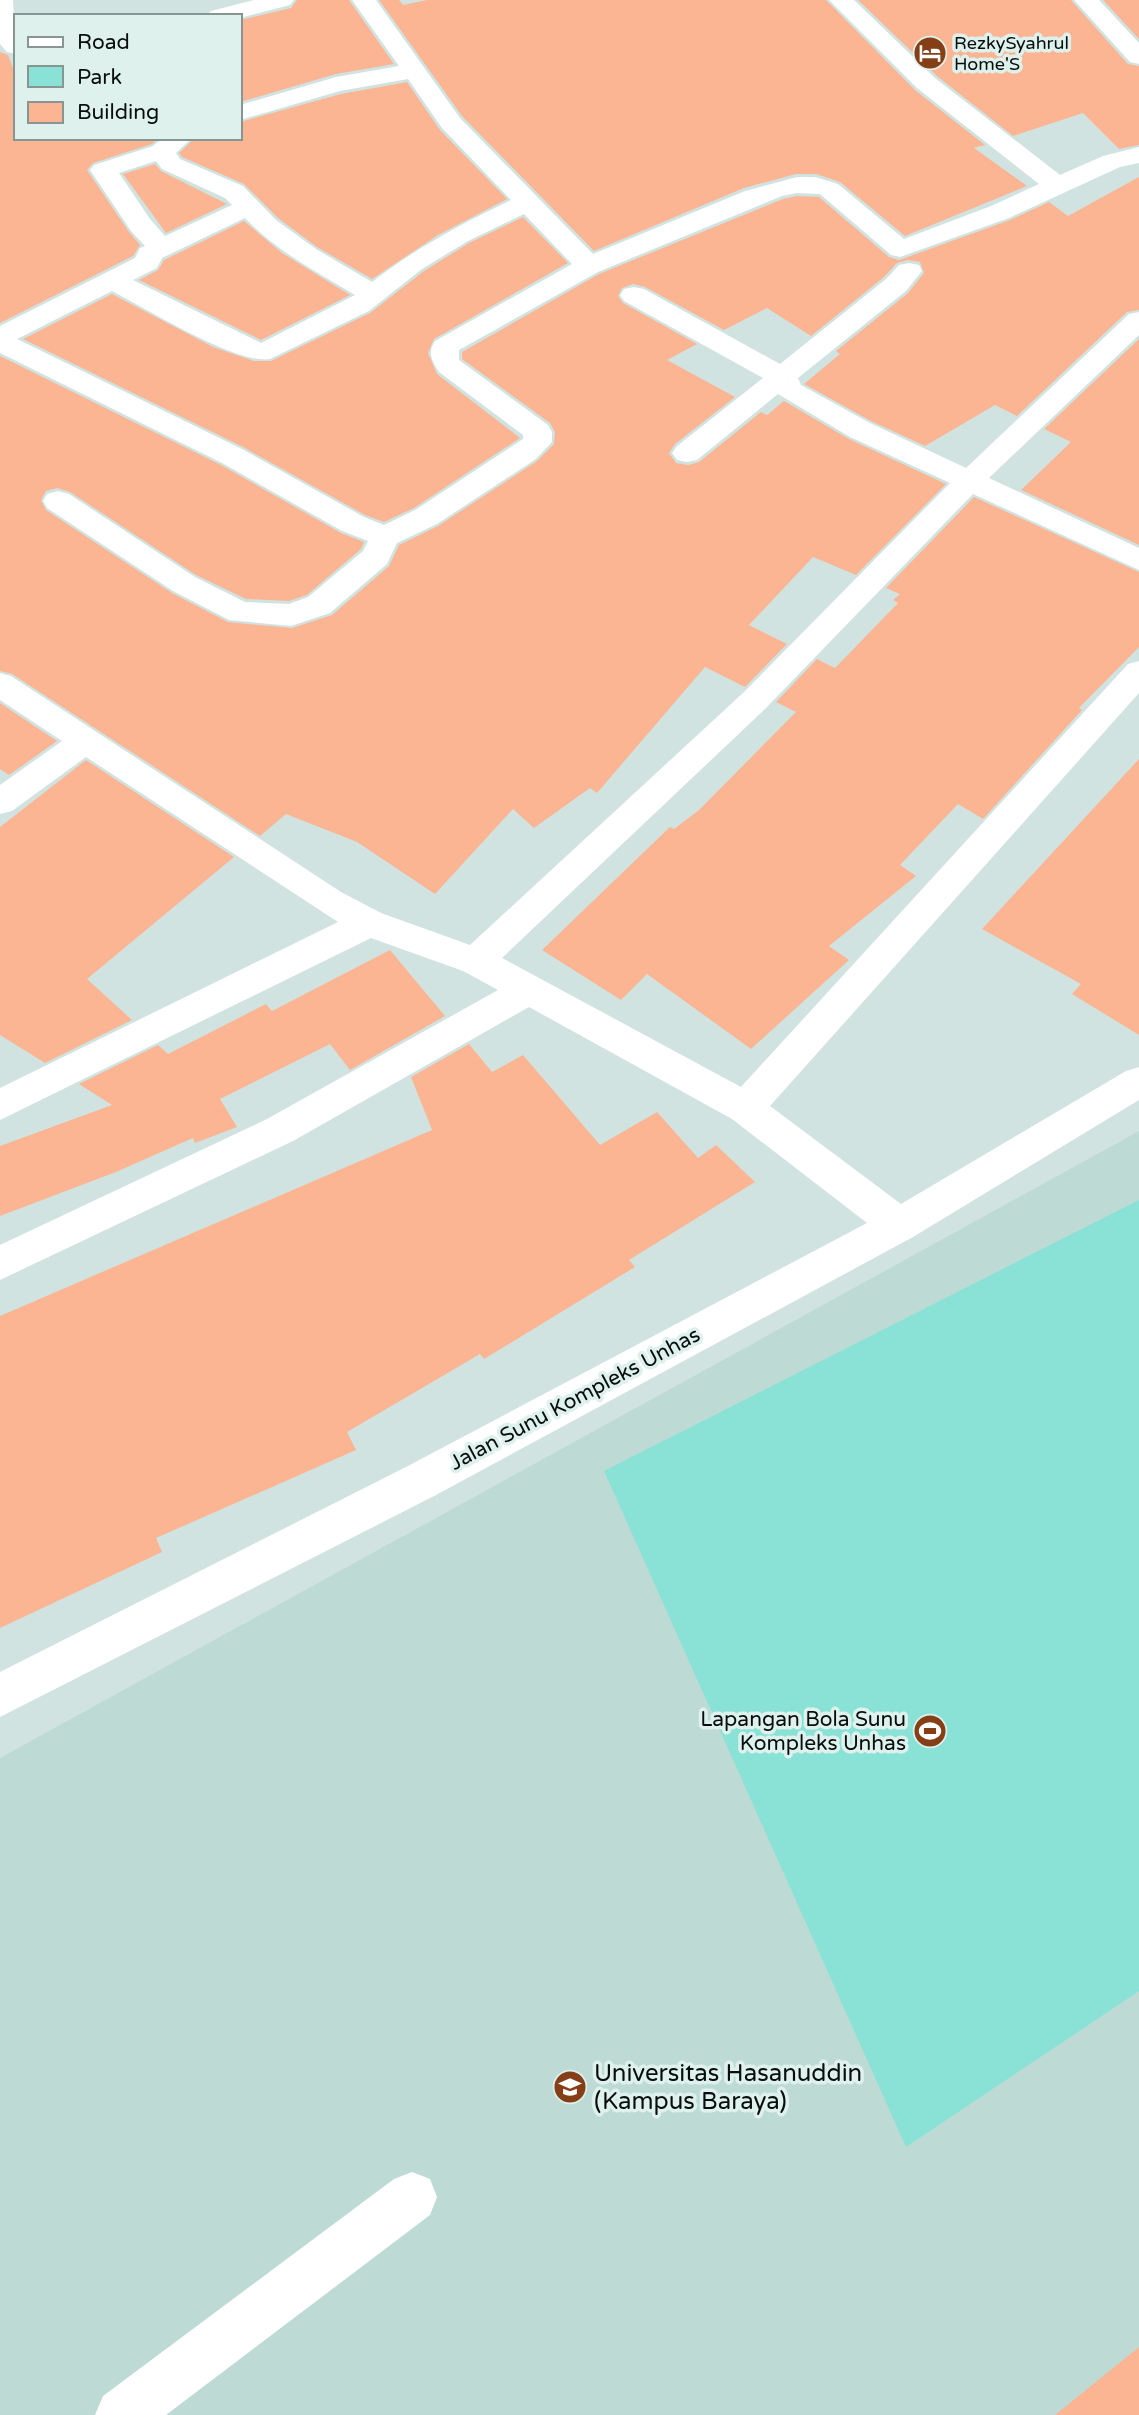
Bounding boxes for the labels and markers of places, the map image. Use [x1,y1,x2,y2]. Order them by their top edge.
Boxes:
place label: RezkySyahrul Home'S [954,32,1069,75]
hotel icon: RezkySyahrul Home'S [911,34,949,72]
place label: Lapangan Bola Sunu Kompleks Unhas [700,1707,906,1756]
sports icon: Lapangan Bola Sunu Kompleks Unhas [911,1712,949,1750]
place label: Universitas Hasanuddin (Kampus Baraya) [594,2059,862,2116]
school or university icon: Universitas Hasanuddin (Kampus Baraya) [551,2068,589,2106]

